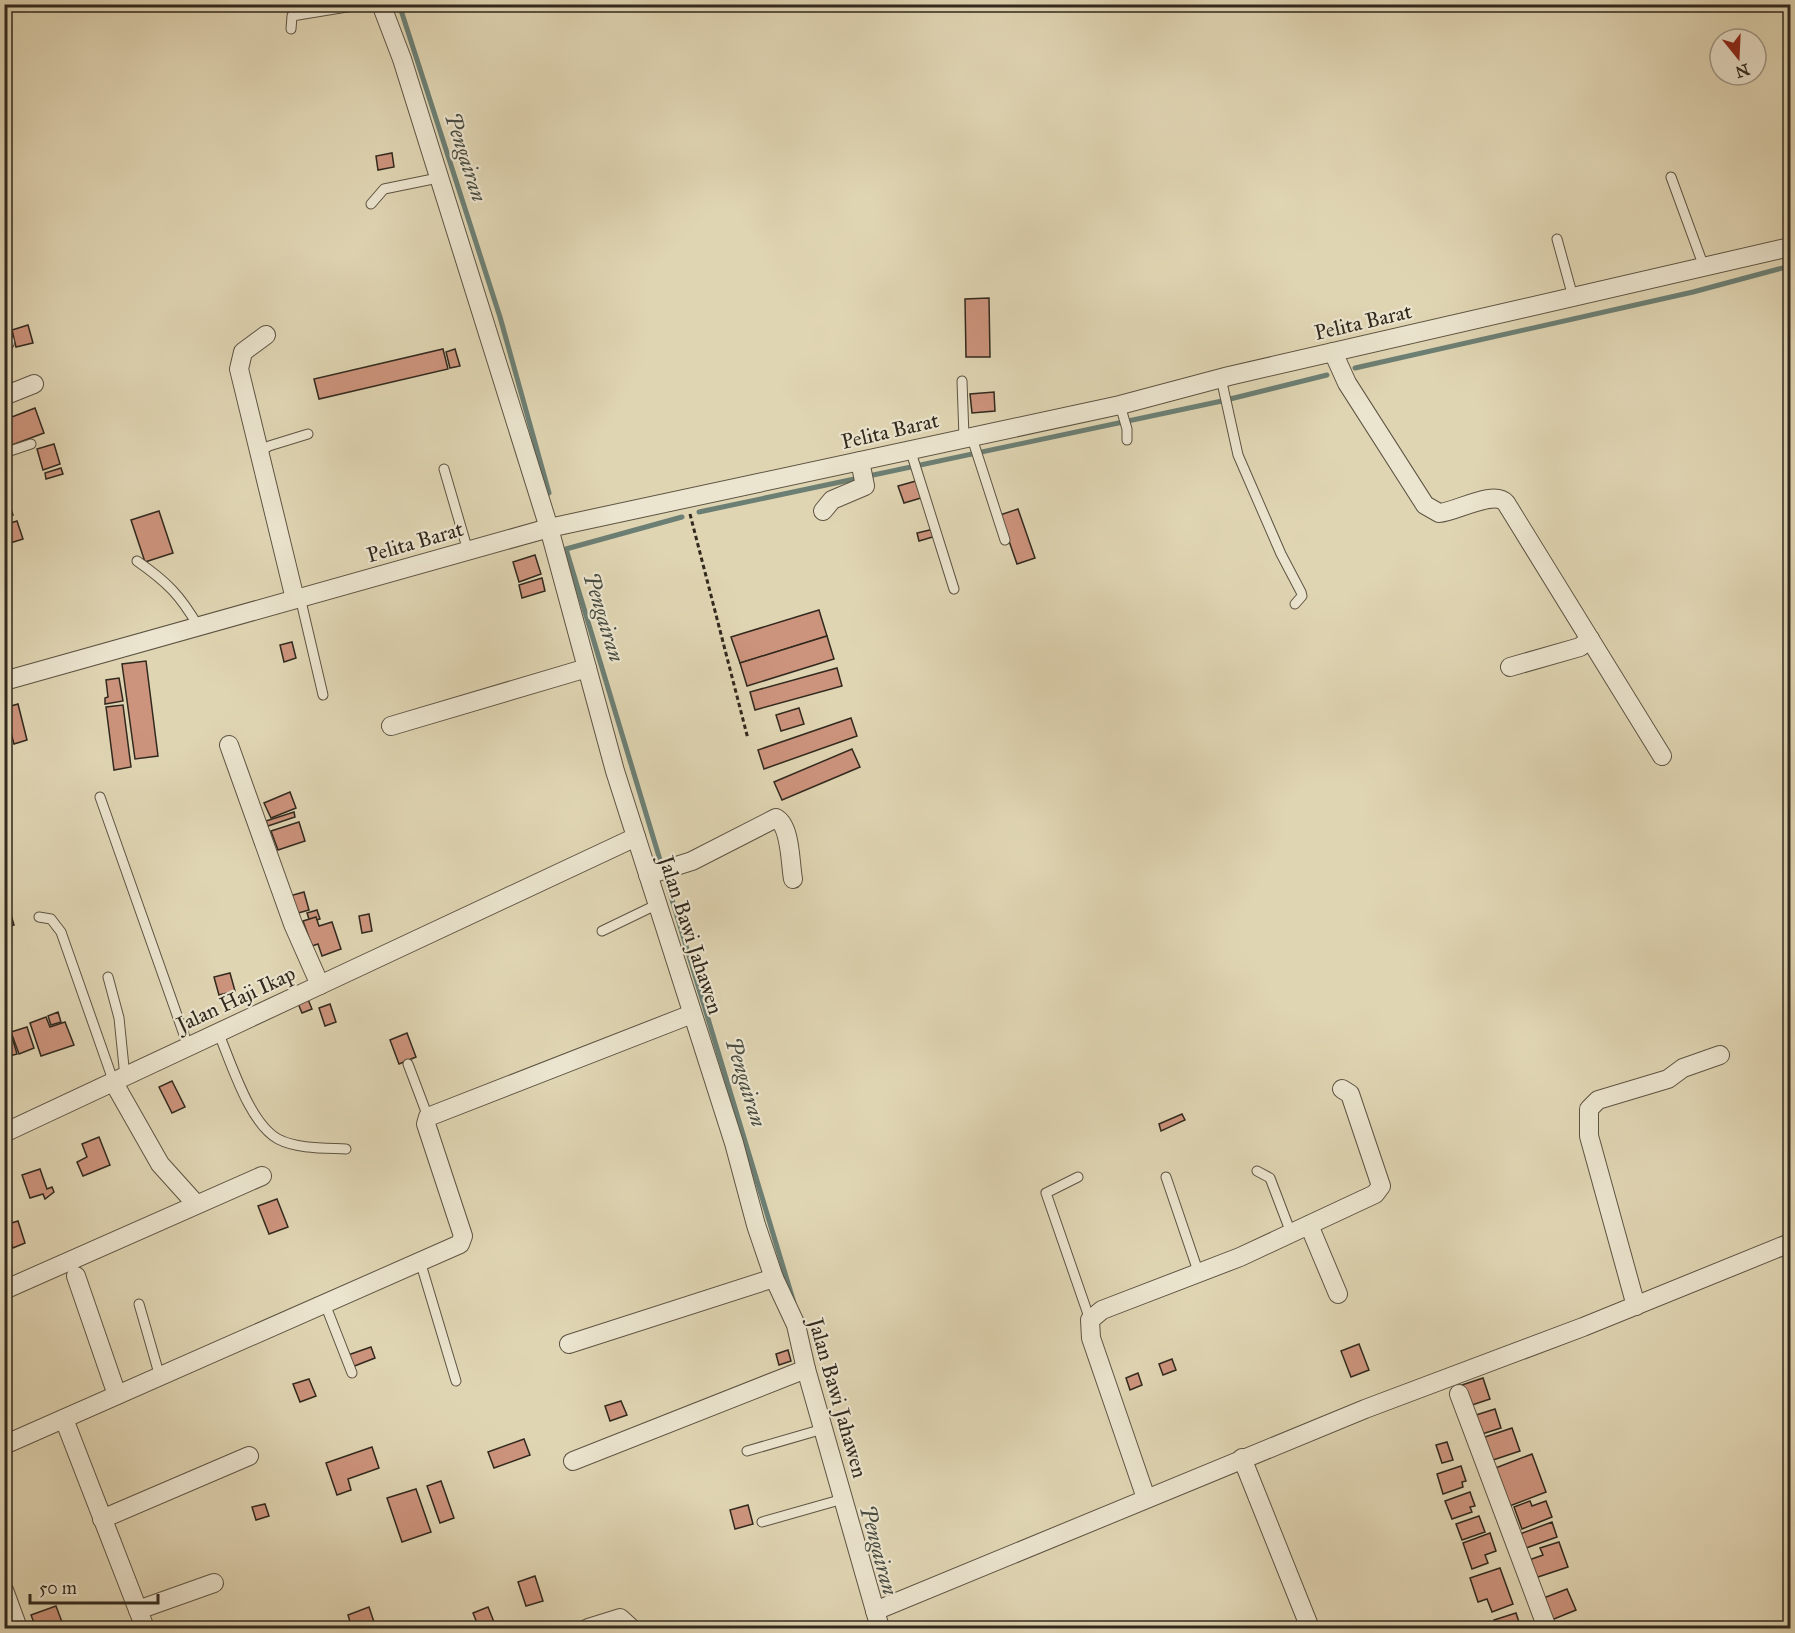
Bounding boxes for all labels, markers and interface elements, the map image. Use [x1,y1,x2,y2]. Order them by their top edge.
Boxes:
north arrow [1708,27,1768,87]
text: N [1733,60,1752,82]
water label: Pengairan [439,109,493,205]
street label: Pelita Barat [1312,298,1415,346]
street label: Pelita Barat [839,407,942,455]
street label: Pelita Barat [364,516,467,568]
water label: Pengairan [578,569,631,666]
street label: Jalan Bawi Jahawen [653,851,729,1017]
street label: Jalan Haji Ikap [171,960,299,1039]
water label: Pengairan [720,1034,773,1131]
street label: Jalan Bawi Jahawen [802,1313,873,1481]
water label: Pengairan [854,1502,904,1599]
scale bar [30,1567,158,1605]
text: 50 m [39,1577,77,1599]

